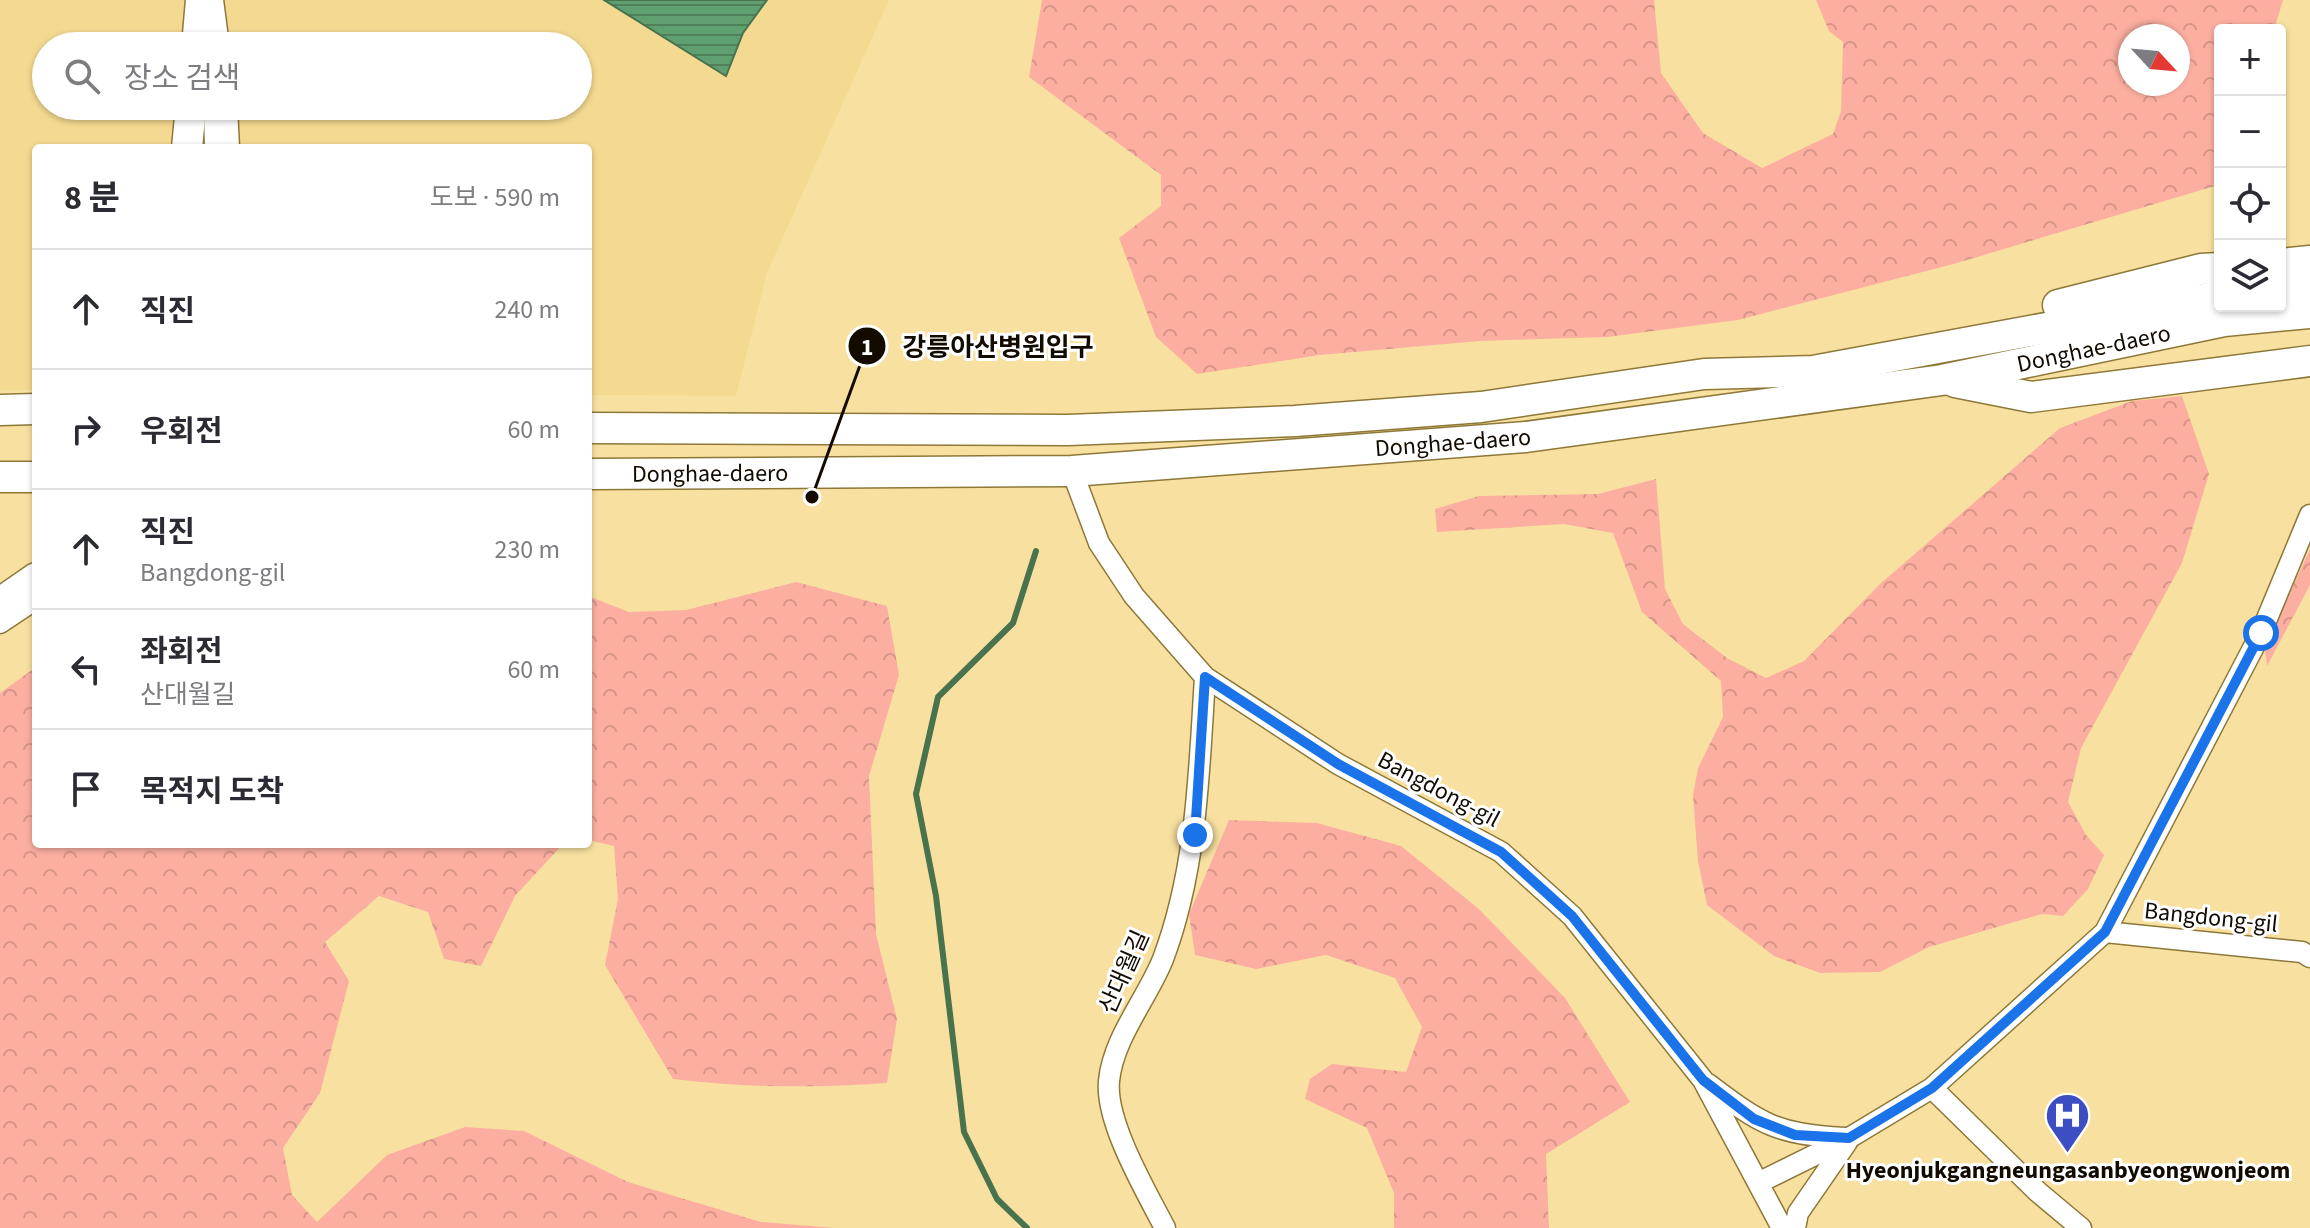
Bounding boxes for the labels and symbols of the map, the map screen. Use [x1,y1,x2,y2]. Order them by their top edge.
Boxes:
north arrow [2118,24,2190,96]
street label: Donghae-daero [2014,316,2174,382]
callout: 강릉아산병원입구 [847,321,1110,371]
text: 강릉아산병원입구 [902,329,1094,366]
text: 1 [861,330,873,365]
street label: Donghae-daero [1374,420,1532,466]
street label: Donghae-daero [632,456,788,492]
route start [2243,615,2279,651]
street label: Bangdong-gil [1371,742,1506,836]
route end [1177,817,1213,853]
street label: Bangdong-gil [2142,893,2280,942]
street label: 산대월길 [1091,925,1158,1020]
hospital icon: Hyeonjukgangneungasanbyeongwonjeom [2044,1092,2092,1155]
place label: Hyeonjukgangneungasanbyeongwonjeom [1846,1153,2290,1188]

